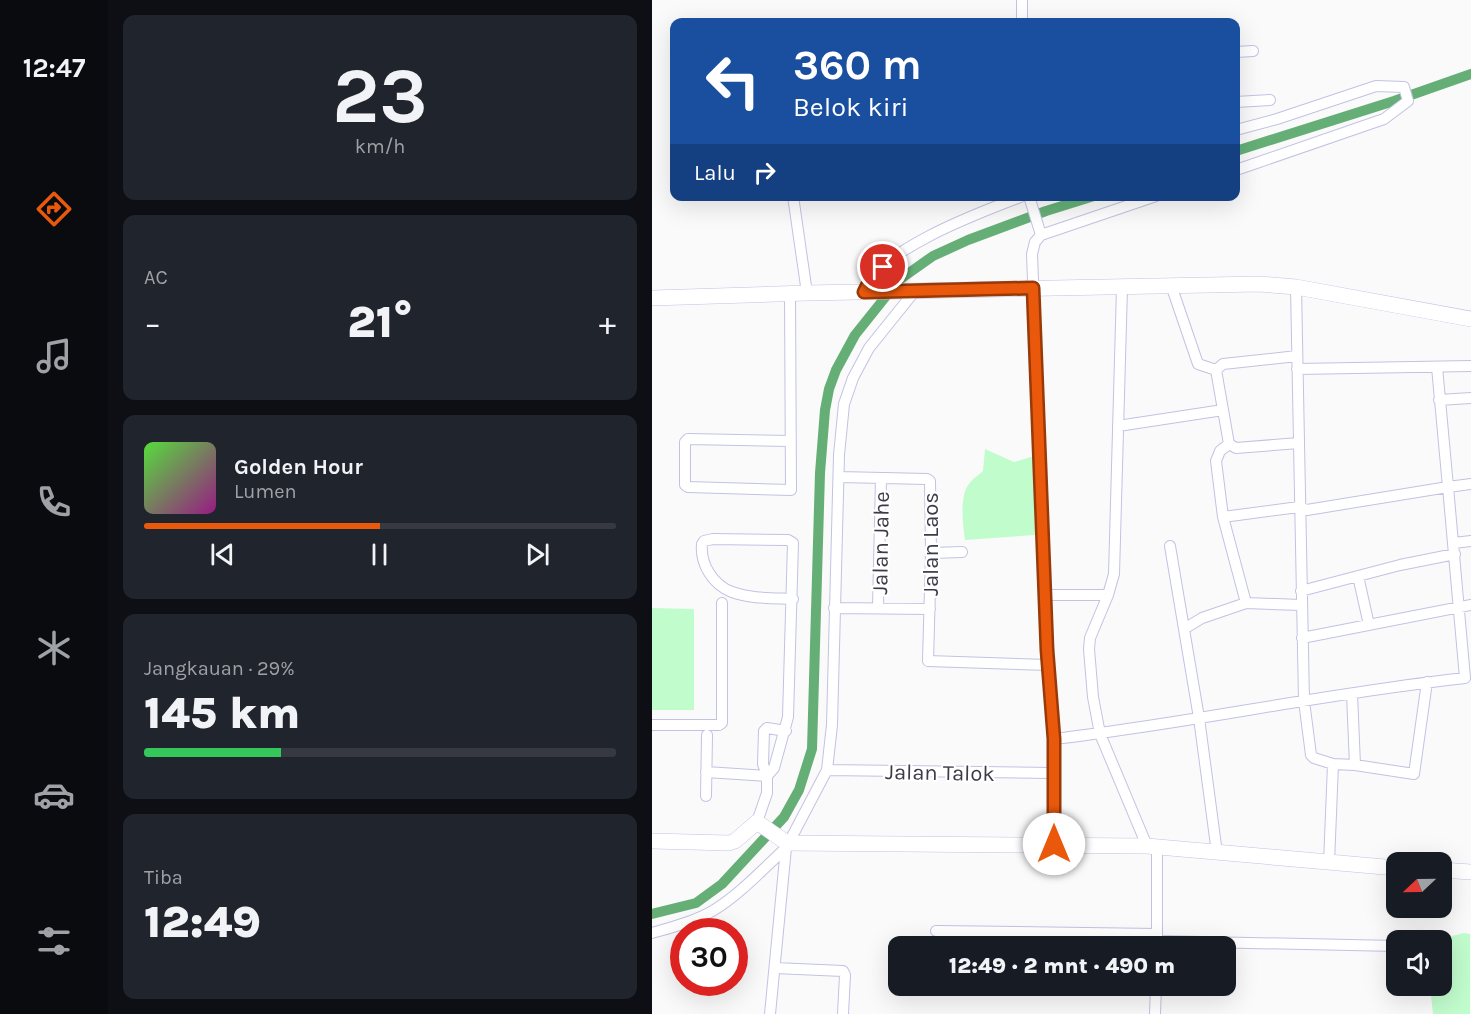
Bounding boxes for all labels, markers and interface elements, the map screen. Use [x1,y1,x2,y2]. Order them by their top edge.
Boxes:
text: 360 m [793,40,922,90]
icon: left [694,42,772,120]
text: 23 [332,50,428,142]
text: 12:47 [23,52,85,84]
text: Belok kiri [793,91,909,123]
text: km/h [355,135,405,158]
icon: right [748,156,781,189]
text: Lalu [694,160,736,186]
icon: directions [33,188,75,230]
pin [857,241,908,292]
icon: arrive [866,250,899,283]
text: AC [144,266,168,289]
text: 21° [347,296,413,348]
text: − [144,304,161,342]
text: + [599,304,616,342]
icon: music [33,335,75,377]
text: Golden Hour [234,454,363,480]
text: Lumen [234,480,297,503]
icon: phone [33,481,75,523]
street label: Jalan Jahe [867,491,895,595]
street label: Jalan Laos [918,492,944,596]
icon: previous [206,538,239,571]
icon: pause [363,538,396,571]
icon: next [521,538,554,571]
icon: climate [33,627,75,669]
text: Jangkauan · 29% [144,657,295,680]
text: 145 km [144,687,300,739]
street label: Jalan Talok [885,759,995,787]
icon: car [33,774,75,816]
position arrow [1022,812,1086,876]
north arrow [1386,852,1452,918]
map controls [1386,852,1452,996]
text: Tiba [144,866,183,889]
text: 12:49 [144,896,261,948]
speed limit sign: 30 [670,918,748,996]
icon: filters [33,920,75,962]
button: sound [1386,930,1452,996]
text: 12:49 · 2 mnt · 490 m [949,953,1175,979]

